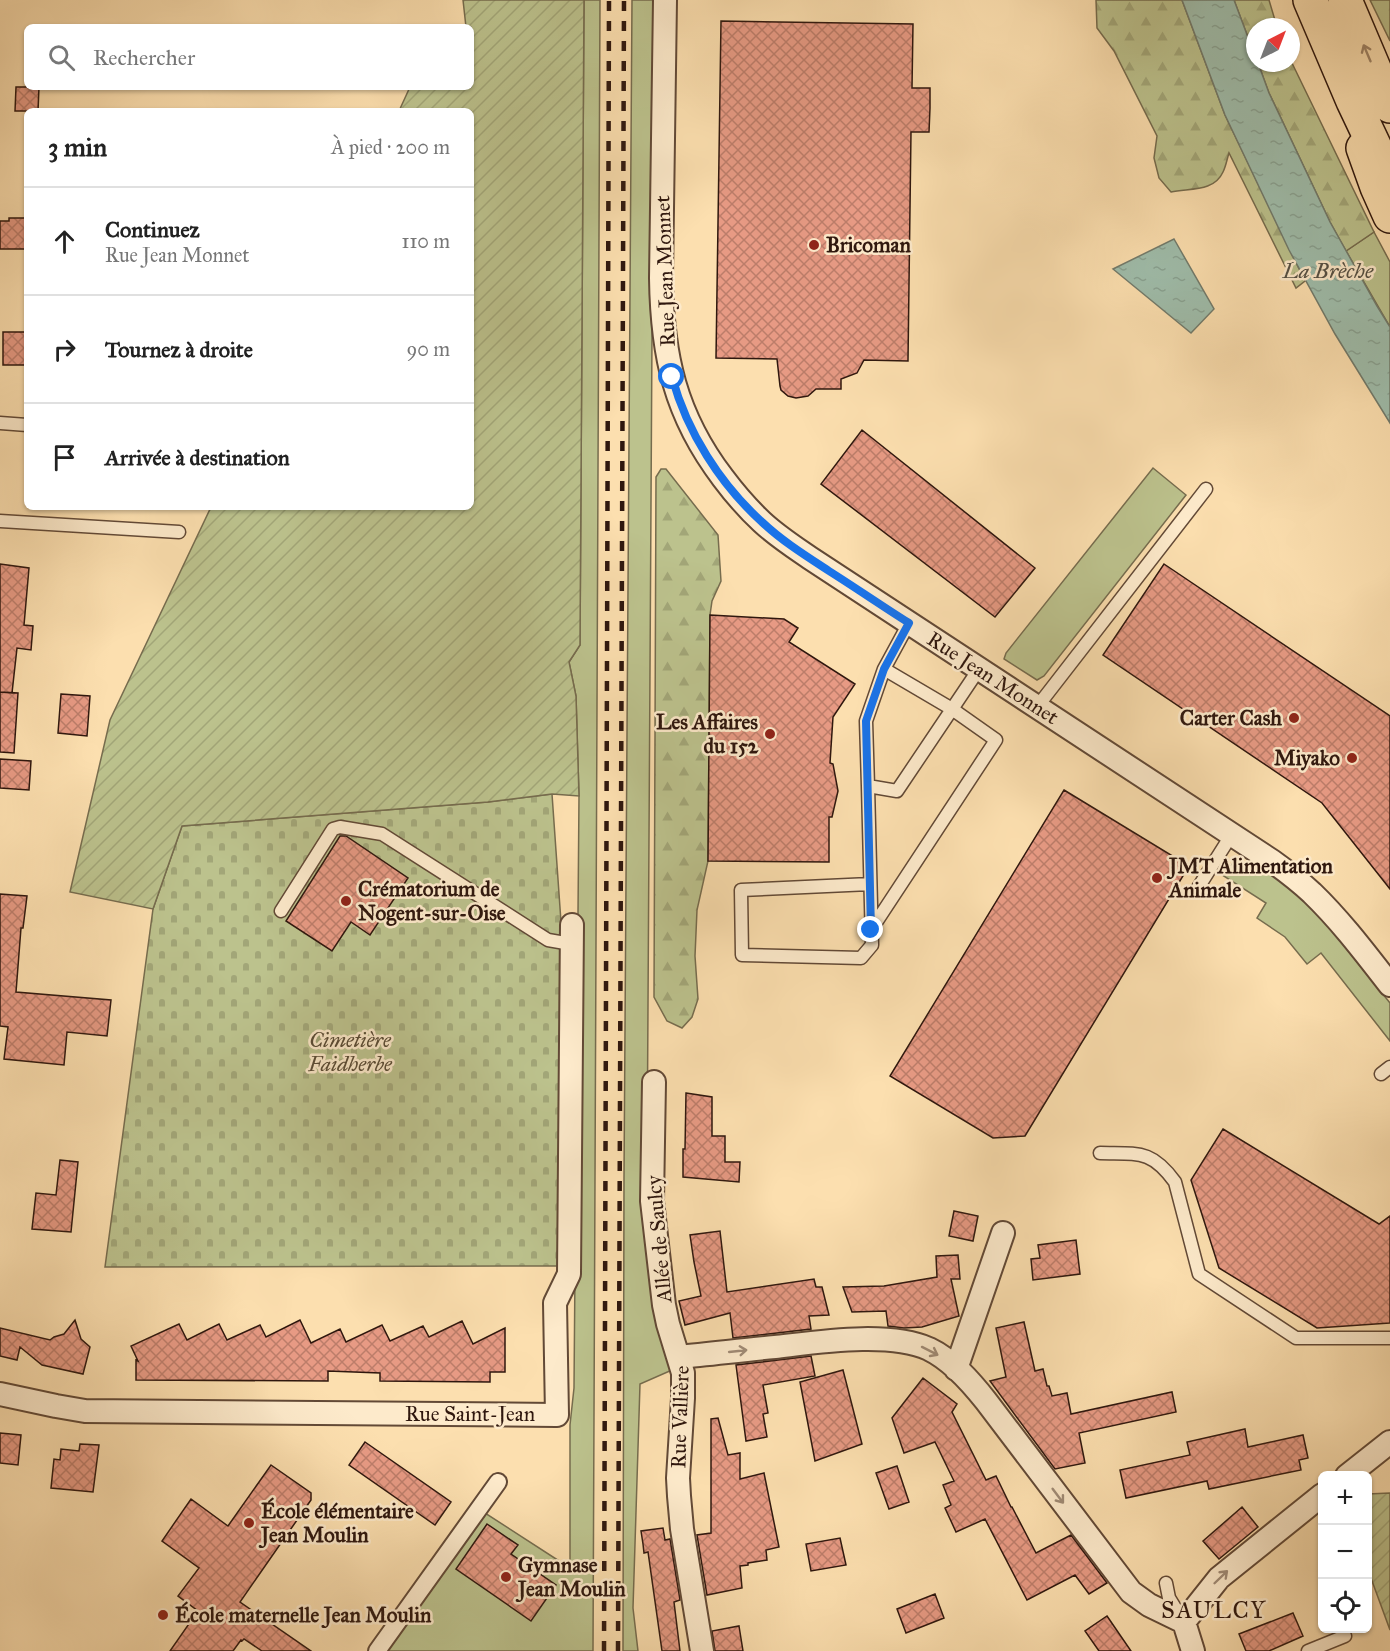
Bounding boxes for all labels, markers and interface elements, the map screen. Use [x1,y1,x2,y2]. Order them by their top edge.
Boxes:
north arrow [1246,18,1300,72]
search box [24,24,474,90]
icon: search [45,41,78,74]
text: Rechercher [93,44,195,71]
one-way arrow [1361,45,1372,63]
text: 3 min [48,131,107,163]
text: À pied · 200 m [331,135,450,159]
street label: Rue Jean Monnet [649,194,681,347]
text: Continuez [105,216,200,243]
icon: ahead [48,225,81,258]
text: 110 m [402,229,450,253]
place label: Bricoman [826,232,911,258]
marker: Bricoman [807,238,821,252]
text: Rue Jean Monnet [105,243,249,267]
water label: La Brèche [1282,257,1374,284]
icon: right [48,333,81,366]
text: Tournez à droite [105,336,253,363]
text: 90 m [407,337,450,361]
route start [658,363,684,389]
icon: arrive [48,441,81,474]
text: Arrivée à destination [105,444,290,471]
street label: Rue Jean Monnet [922,626,1064,731]
place label: Carter Cash [1180,705,1282,731]
place label: Les Affaires du 152 [656,709,759,759]
marker: Carter Cash [1287,711,1301,725]
marker: Les Affaires du 152 [763,727,777,741]
place label: Miyako [1274,745,1340,771]
marker: Miyako [1345,751,1359,765]
place label: JMT Alimentation Animale [1166,853,1333,903]
marker: JMT Alimentation Animale [1150,871,1164,885]
place label: Crématorium de Nogent-sur-Oise [358,876,506,926]
marker: Crématorium de Nogent-sur-Oise [339,894,353,908]
route end [857,916,883,942]
park label: Cimetière Faidherbe [307,1027,393,1077]
street label: Allée de Saulcy [640,1173,678,1305]
one-way arrow [727,1345,747,1356]
one-way arrow [921,1345,939,1357]
street label: Rue Vallière [665,1365,695,1469]
street label: Rue Saint-Jean [405,1401,535,1427]
map controls [1318,1471,1372,1633]
button: + [1318,1471,1372,1525]
one-way arrow [1051,1488,1064,1504]
place label: École élémentaire Jean Moulin [258,1497,414,1549]
marker: École élémentaire Jean Moulin [242,1516,256,1530]
button: − [1318,1525,1372,1579]
place label: Gymnase Jean Moulin [515,1552,626,1603]
marker: Gymnase Jean Moulin [499,1570,513,1584]
one-way arrow [1213,1571,1228,1585]
button: locate [1318,1579,1372,1633]
district label: SAULCY [1161,1595,1267,1625]
place label: École maternelle Jean Moulin [175,1601,432,1629]
marker: École maternelle Jean Moulin [156,1608,170,1622]

